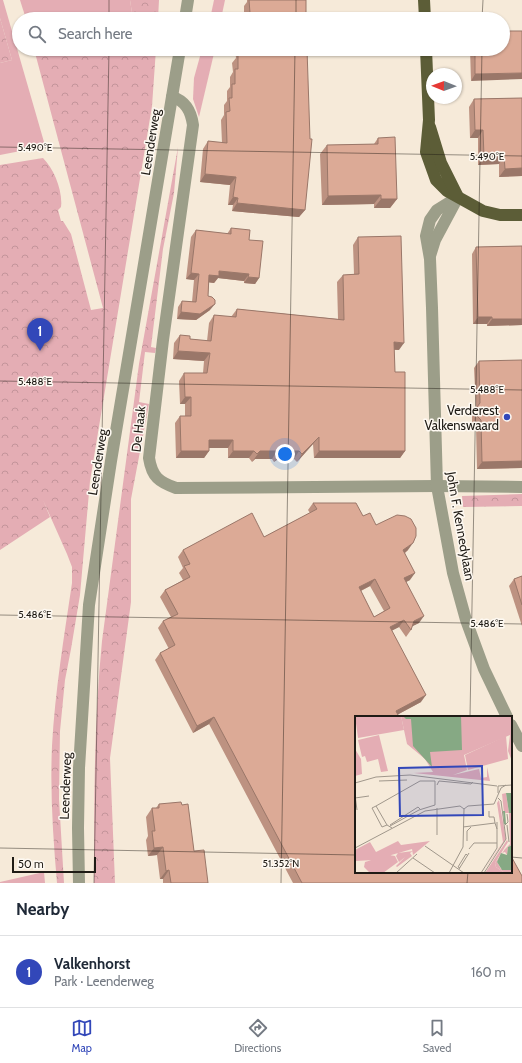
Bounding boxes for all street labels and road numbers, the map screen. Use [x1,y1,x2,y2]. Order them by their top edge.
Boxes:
street label: Leenderweg [137,107,163,177]
street label: De Haak [128,405,148,453]
street label: Leenderweg [84,427,110,497]
street label: John F. Kennedylaan [443,469,478,582]
street label: Leenderweg [56,752,74,820]

